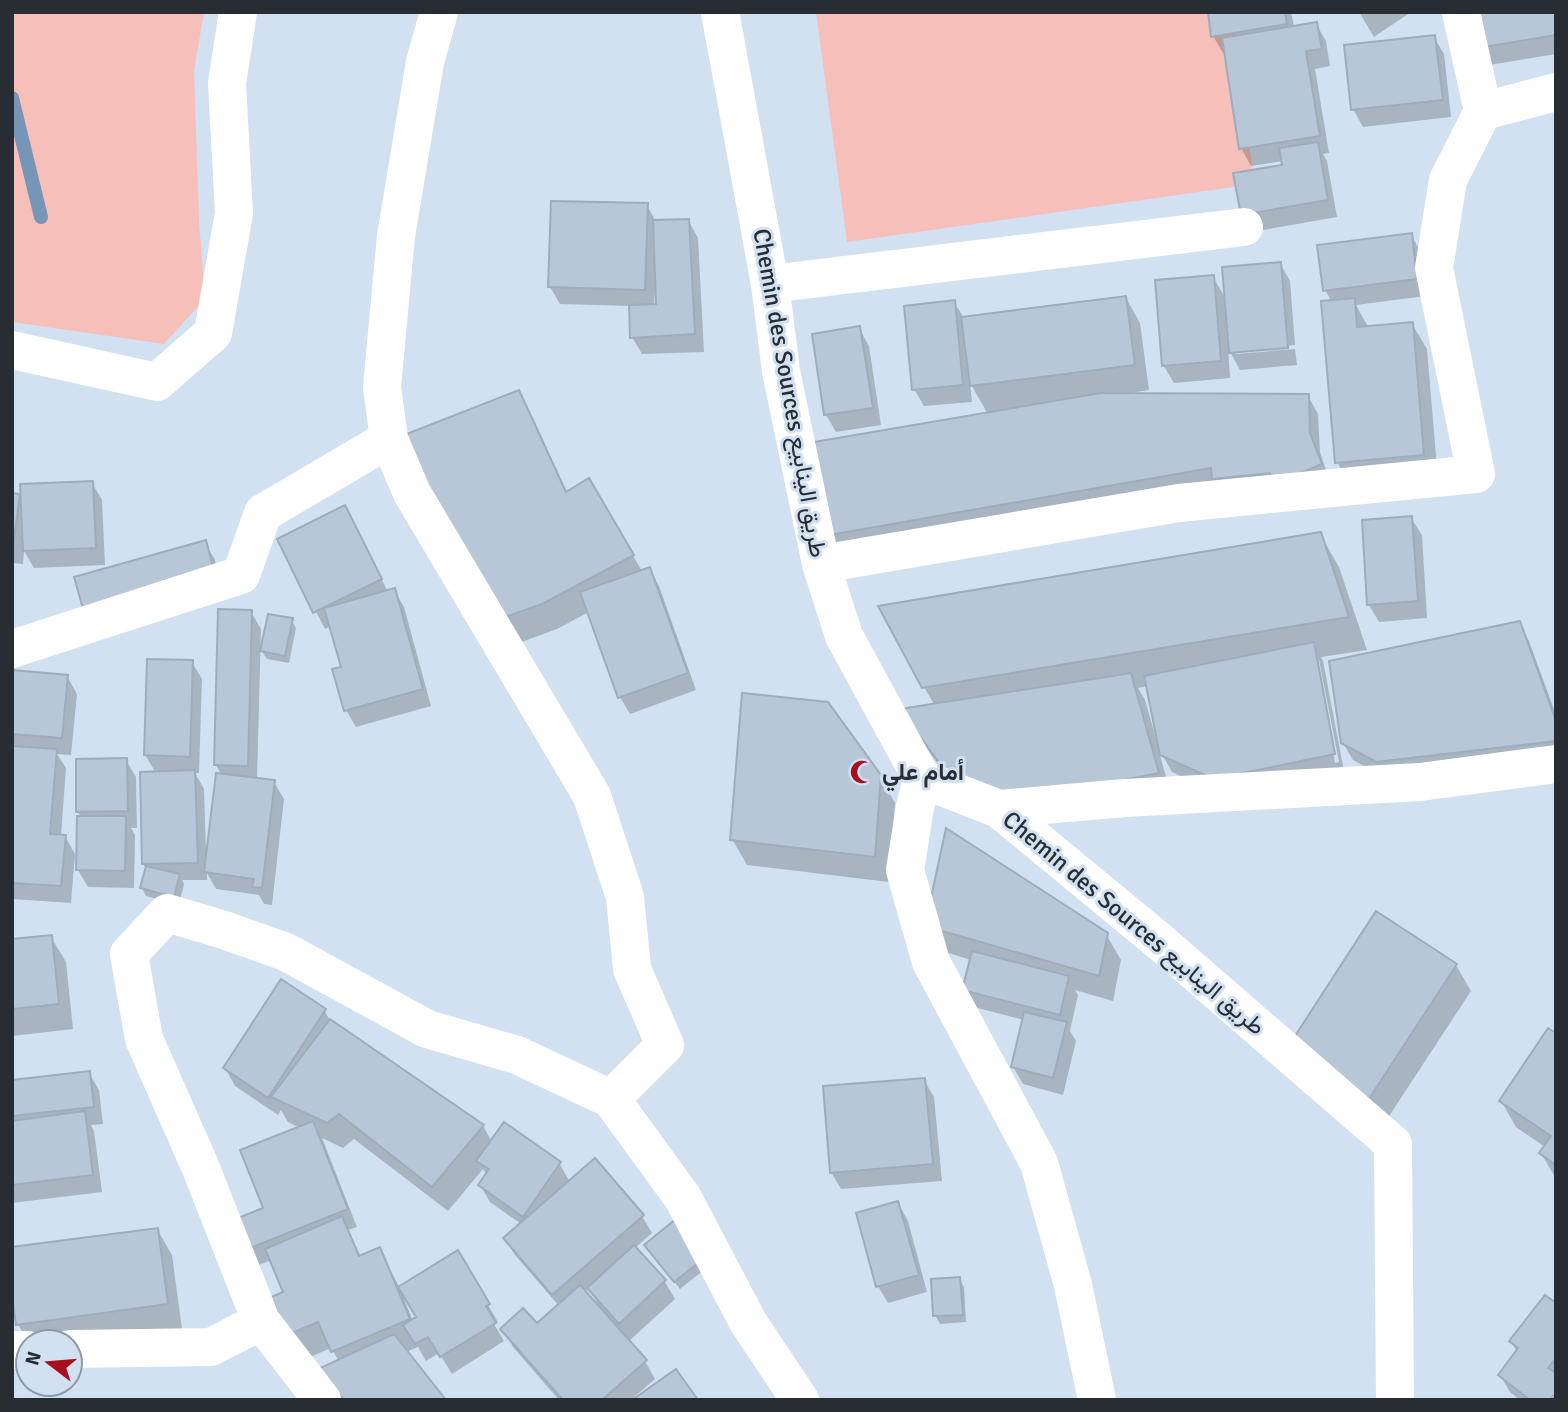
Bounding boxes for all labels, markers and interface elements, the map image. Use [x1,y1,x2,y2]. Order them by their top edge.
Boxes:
street label: Chemin des Sources طريق الينابيع [744,226,834,560]
place label: أمام علي [882,757,964,792]
mosque icon: أمام علي [848,758,876,786]
street label: Chemin des Sources طريق الينابيع [995,804,1271,1043]
north arrow [14,1328,84,1398]
text: N [20,1349,47,1368]

